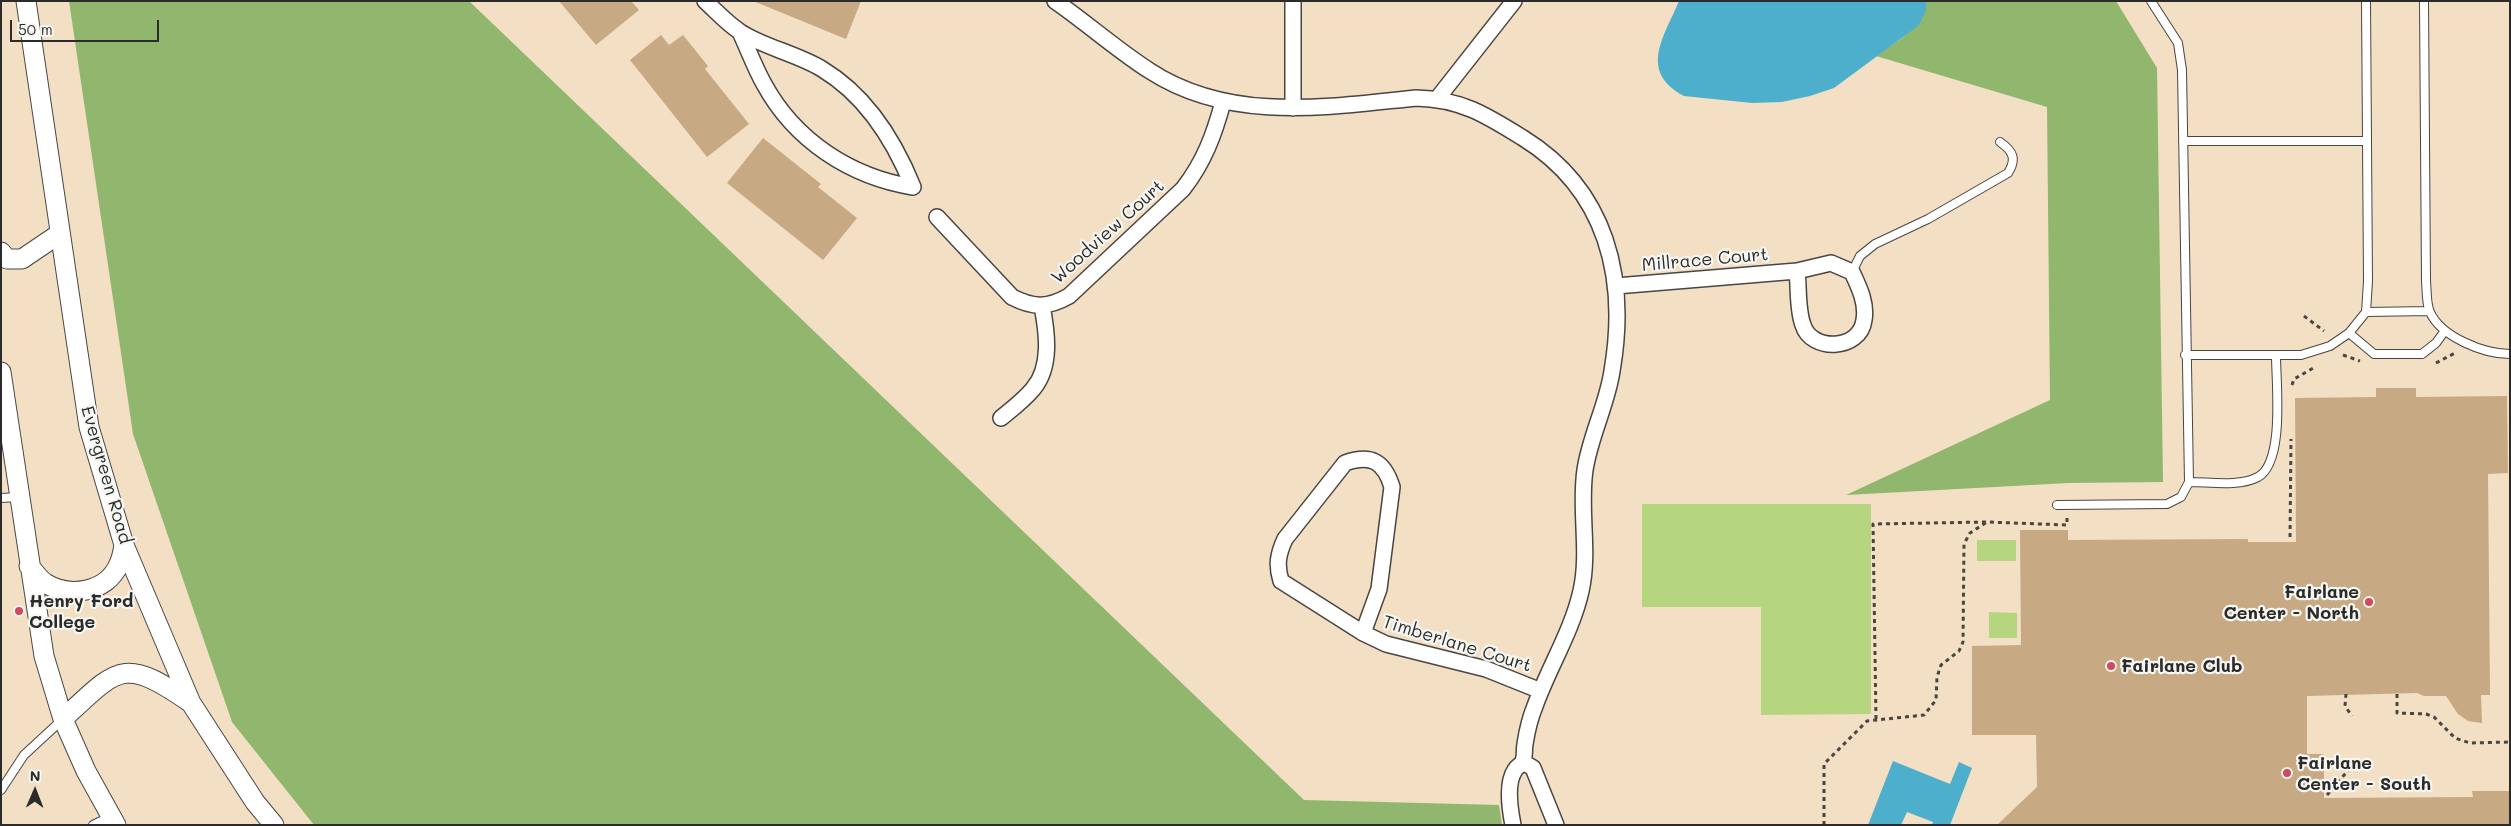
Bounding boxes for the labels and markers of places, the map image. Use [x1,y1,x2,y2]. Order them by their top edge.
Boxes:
place label: Fairlane Center - North [2224,581,2359,624]
place label: Henry Ford College [29,590,133,632]
marker: Fairlane Center - North [2363,596,2375,608]
marker: Henry Ford College [13,605,25,617]
place label: Fairlane Club [2121,655,2242,677]
marker: Fairlane Club [2105,660,2117,672]
place label: Fairlane Center - South [2297,752,2431,794]
marker: Fairlane Center - South [2281,767,2293,779]

